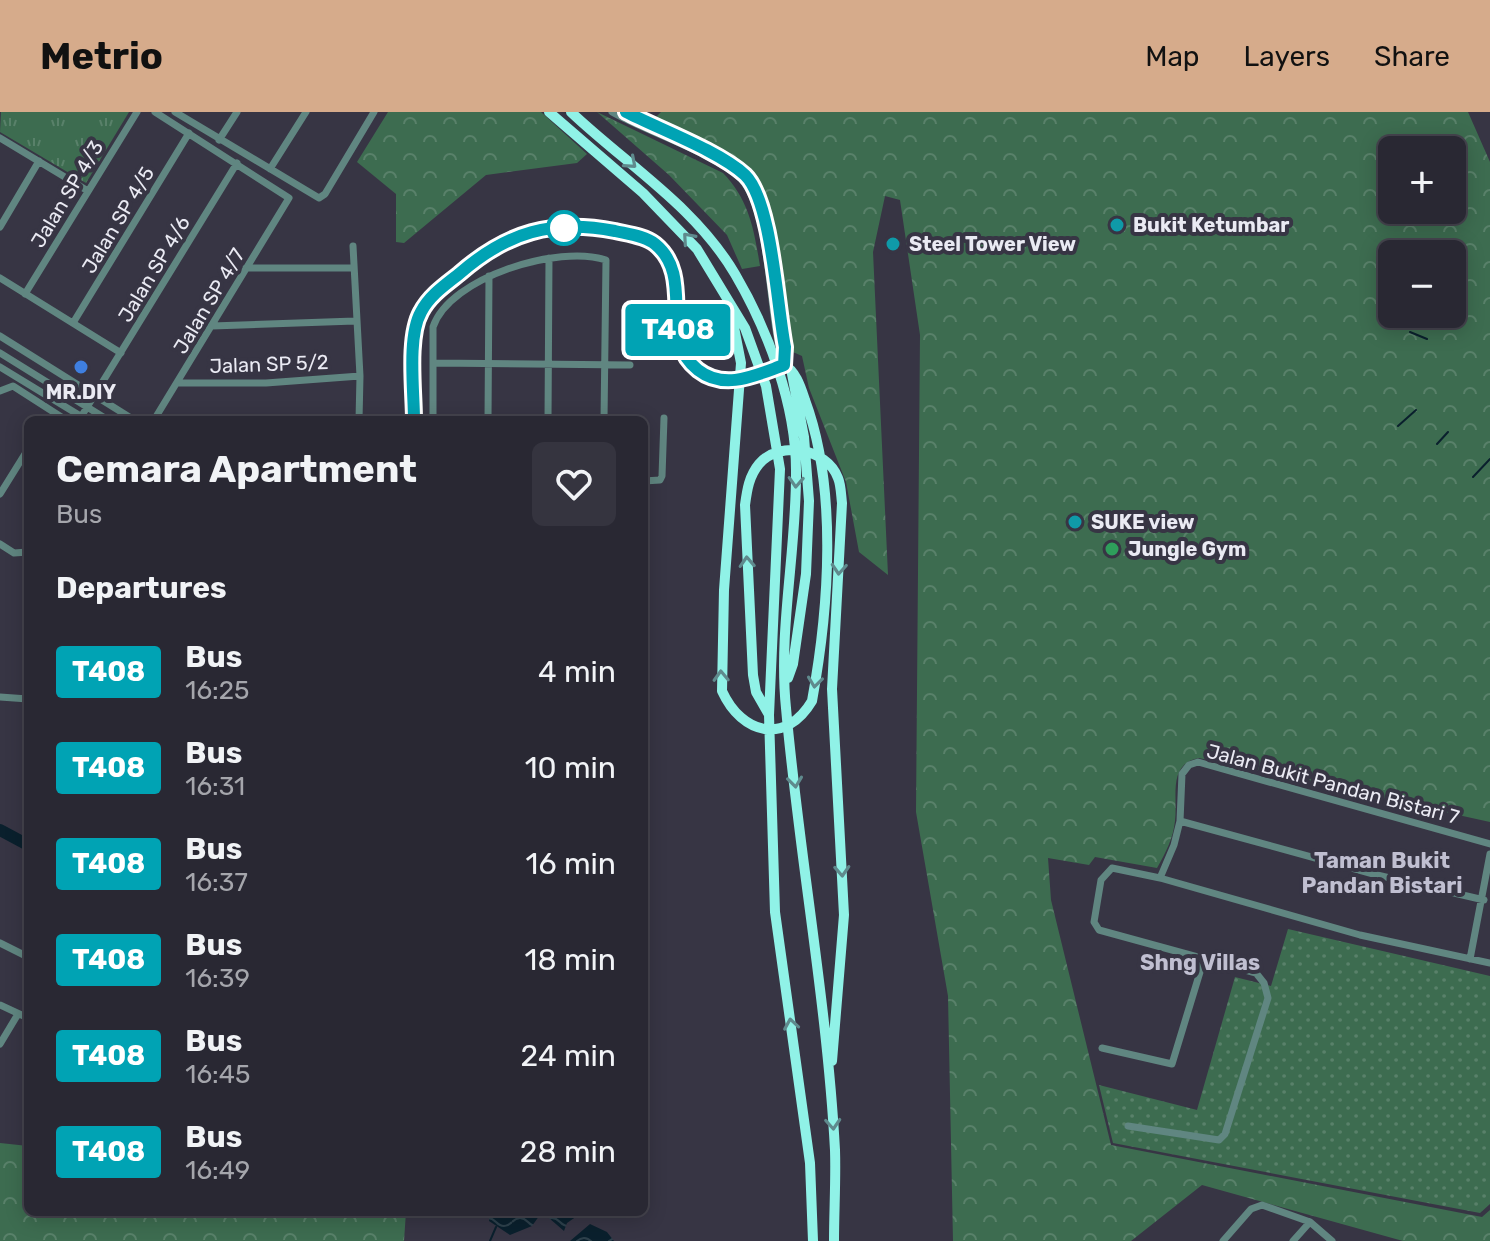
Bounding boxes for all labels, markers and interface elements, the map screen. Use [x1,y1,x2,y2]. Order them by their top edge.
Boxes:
text: Metrio [40,33,163,79]
text: Map [1145,40,1200,73]
text: Layers [1244,40,1330,73]
text: Share [1374,40,1450,73]
street label: Jalan SP 4/3 [26,136,108,252]
map controls [1378,136,1466,328]
button: + [1378,136,1466,224]
one-way arrow [621,153,636,167]
street label: Jalan SP 4/5 [77,162,159,278]
unlabelled marker [547,211,581,245]
street label: Jalan SP 4/6 [113,212,195,326]
place label: Bukit Ketumbar [1133,213,1289,237]
marker: Bukit Ketumbar [1108,216,1126,234]
place label: Steel Tower View [909,232,1076,256]
one-way arrow [683,233,698,248]
marker: Steel Tower View [884,235,902,253]
button: − [1378,240,1466,328]
street label: Jalan SP 4/7 [168,244,250,358]
line badge: T408 [622,304,734,356]
text: T408 [641,313,715,346]
street label: Jalan SP 5/2 [209,350,329,378]
marker: MR.DIY [72,358,90,376]
place label: MR.DIY [46,380,117,404]
button: heart [532,442,616,526]
text: Cemara Apartment [56,446,417,492]
one-way arrow [787,476,804,489]
text: Bus [56,499,102,530]
place label: SUKE view [1091,510,1195,534]
marker: SUKE view [1066,513,1084,531]
place label: Jungle Gym [1128,537,1246,561]
marker: Jungle Gym [1103,540,1121,558]
one-way arrow [739,555,756,568]
one-way arrow [831,563,848,576]
text: Departures [56,570,227,606]
text: Bus [185,639,242,675]
text: 4 min [538,654,616,690]
text: T408 [72,655,145,688]
one-way arrow [712,669,729,682]
text: 16:25 [185,675,249,706]
one-way arrow [806,676,823,689]
text: Bus [185,735,242,771]
street label: Jalan Bukit Pandan Bistari 7 [1204,739,1462,829]
text: 10 min [525,750,616,786]
text: T408 [72,751,145,784]
text: 16:31 [185,771,245,802]
one-way arrow [786,776,803,789]
text: Bus [185,831,242,867]
text: 16 min [526,846,616,882]
text: T408 [72,847,145,880]
district label: Taman Bukit Pandan Bistari [1302,847,1462,899]
one-way arrow [833,865,850,878]
text: 16:37 [185,867,248,898]
text: Bus [185,927,242,963]
text: 18 min [525,942,616,978]
text: T408 [72,943,145,976]
district label: Shng Villas [1140,949,1260,976]
text: 16:39 [185,963,250,994]
one-way arrow [783,1018,800,1031]
text: Bus [185,1023,242,1059]
text: 24 min [521,1038,616,1074]
text: T408 [72,1039,145,1072]
text: 16:45 [185,1059,250,1090]
one-way arrow [824,1118,841,1131]
text: Bus [185,1119,242,1155]
text: 28 min [520,1134,616,1170]
text: T408 [72,1135,145,1168]
text: 16:49 [185,1155,250,1186]

